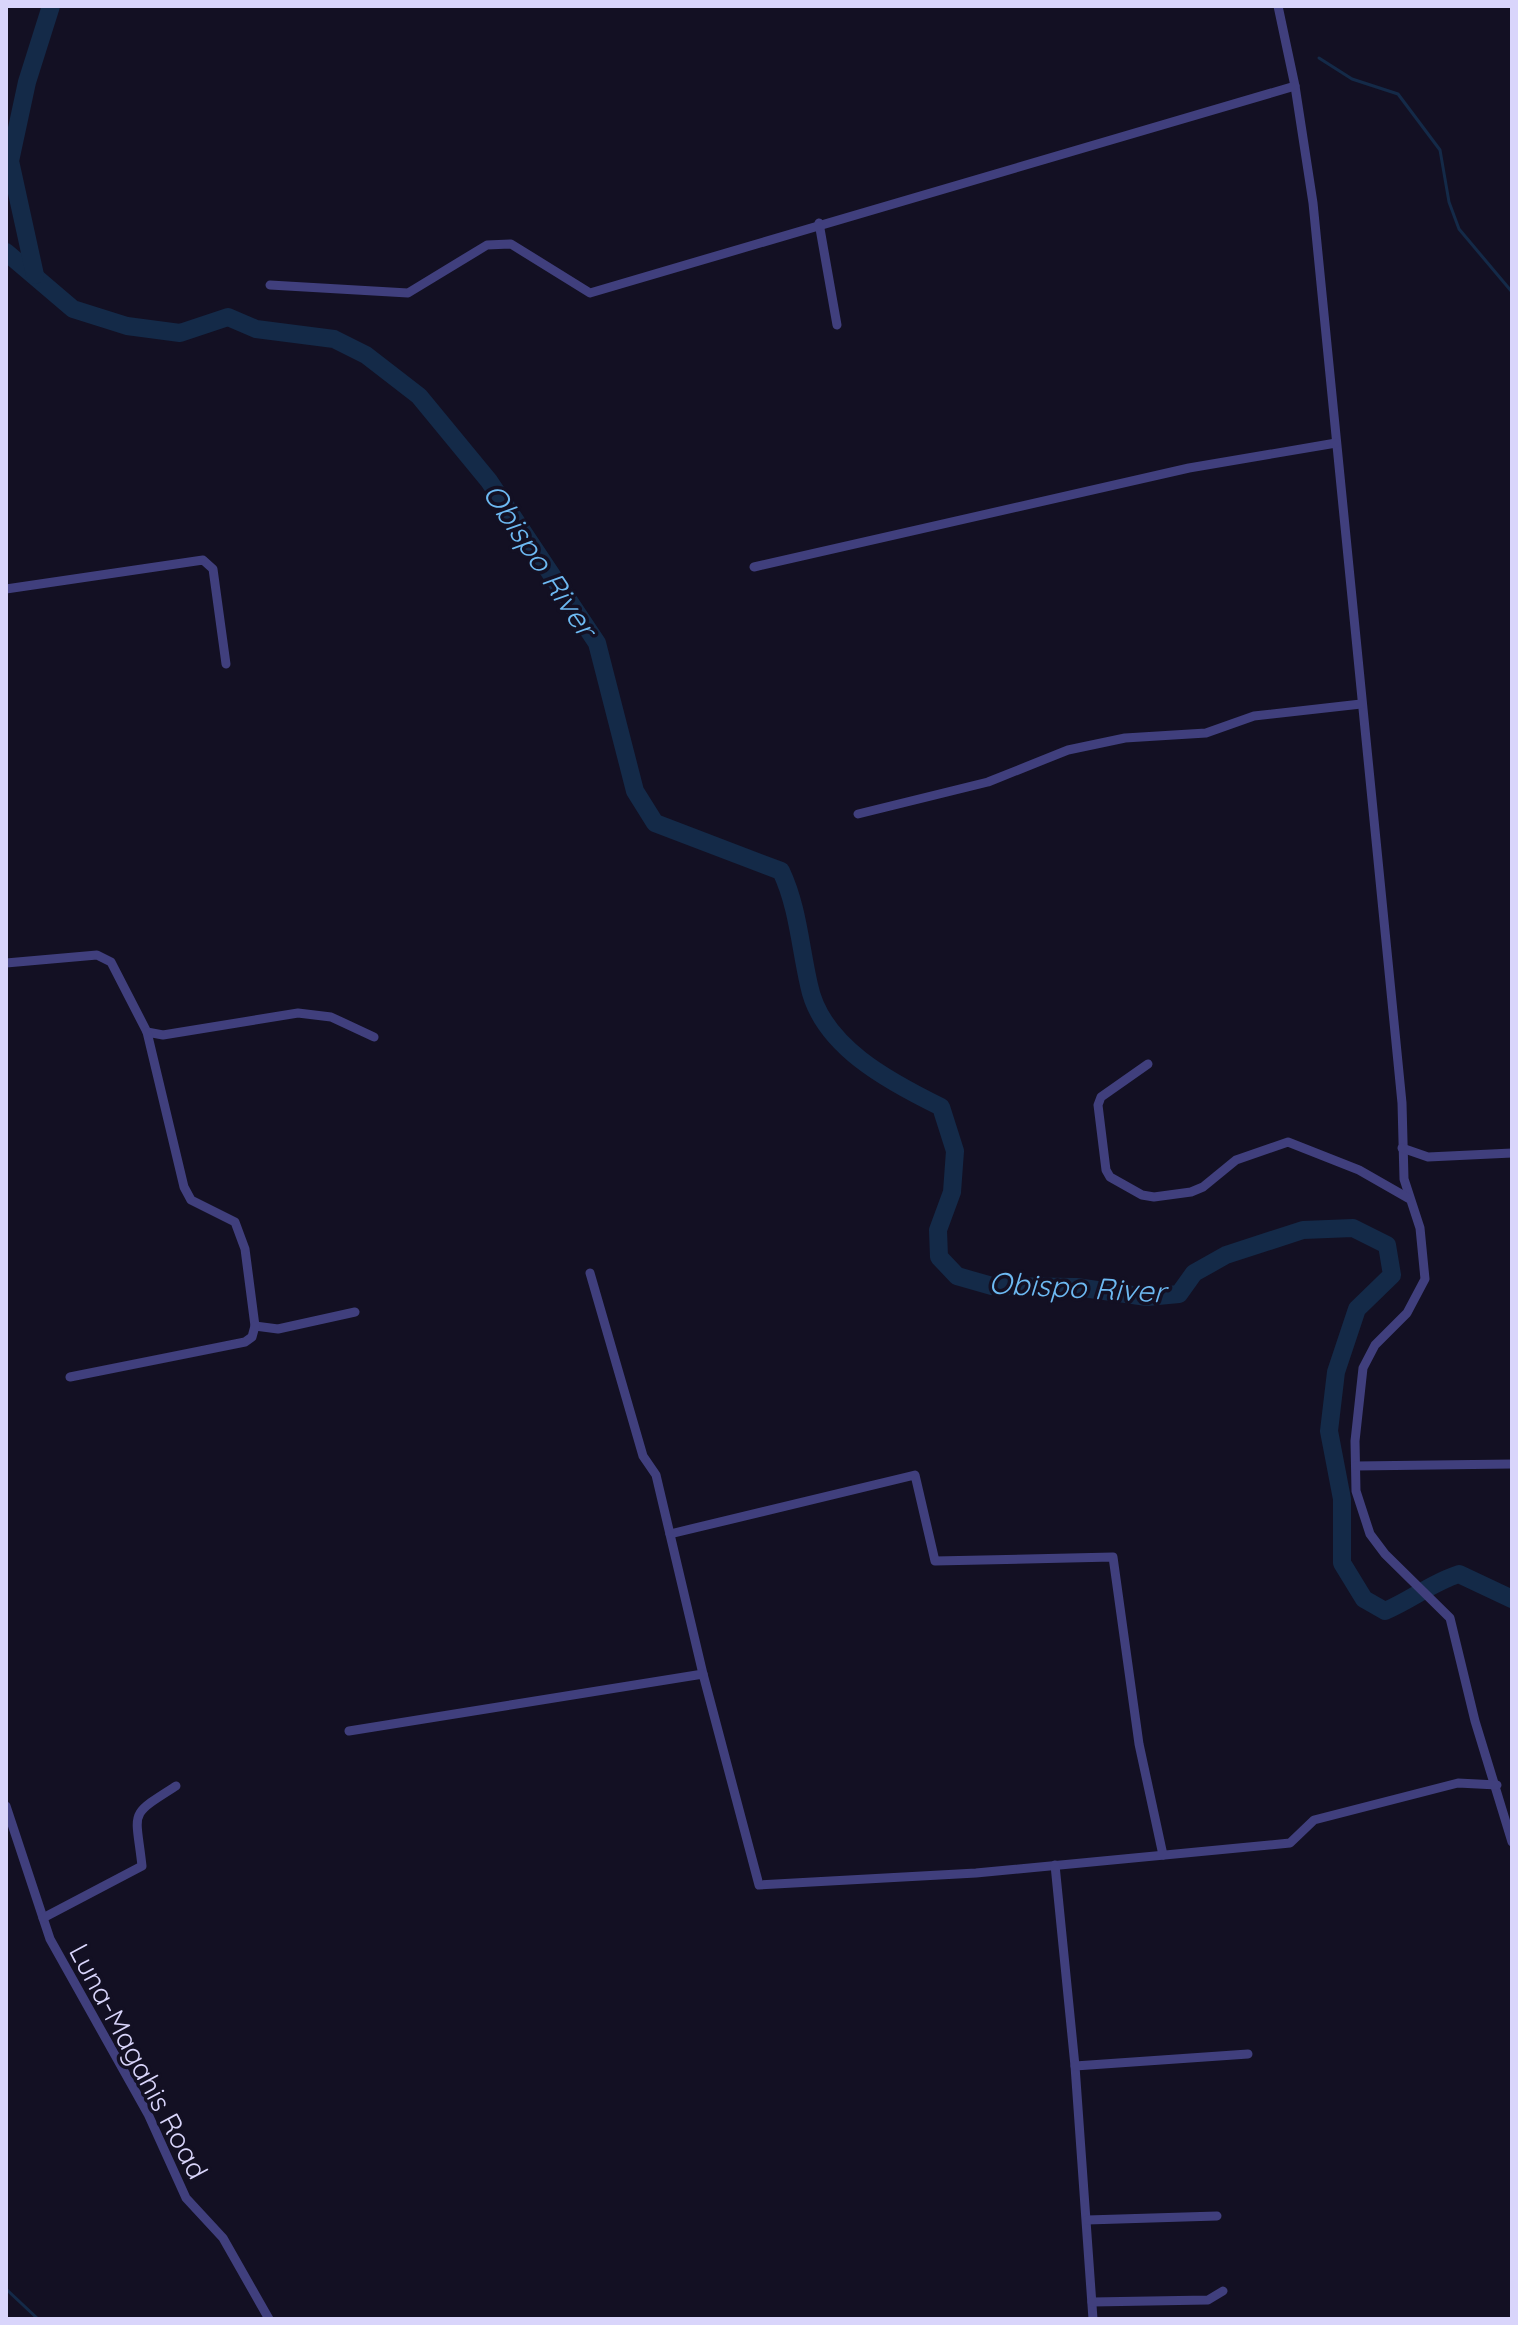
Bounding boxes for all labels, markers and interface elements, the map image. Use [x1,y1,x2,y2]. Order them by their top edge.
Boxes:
water label: Obispo River [475,476,607,647]
water label: Obispo River [988,1263,1170,1311]
street label: Luna-Magahis Road [62,1937,216,2185]

